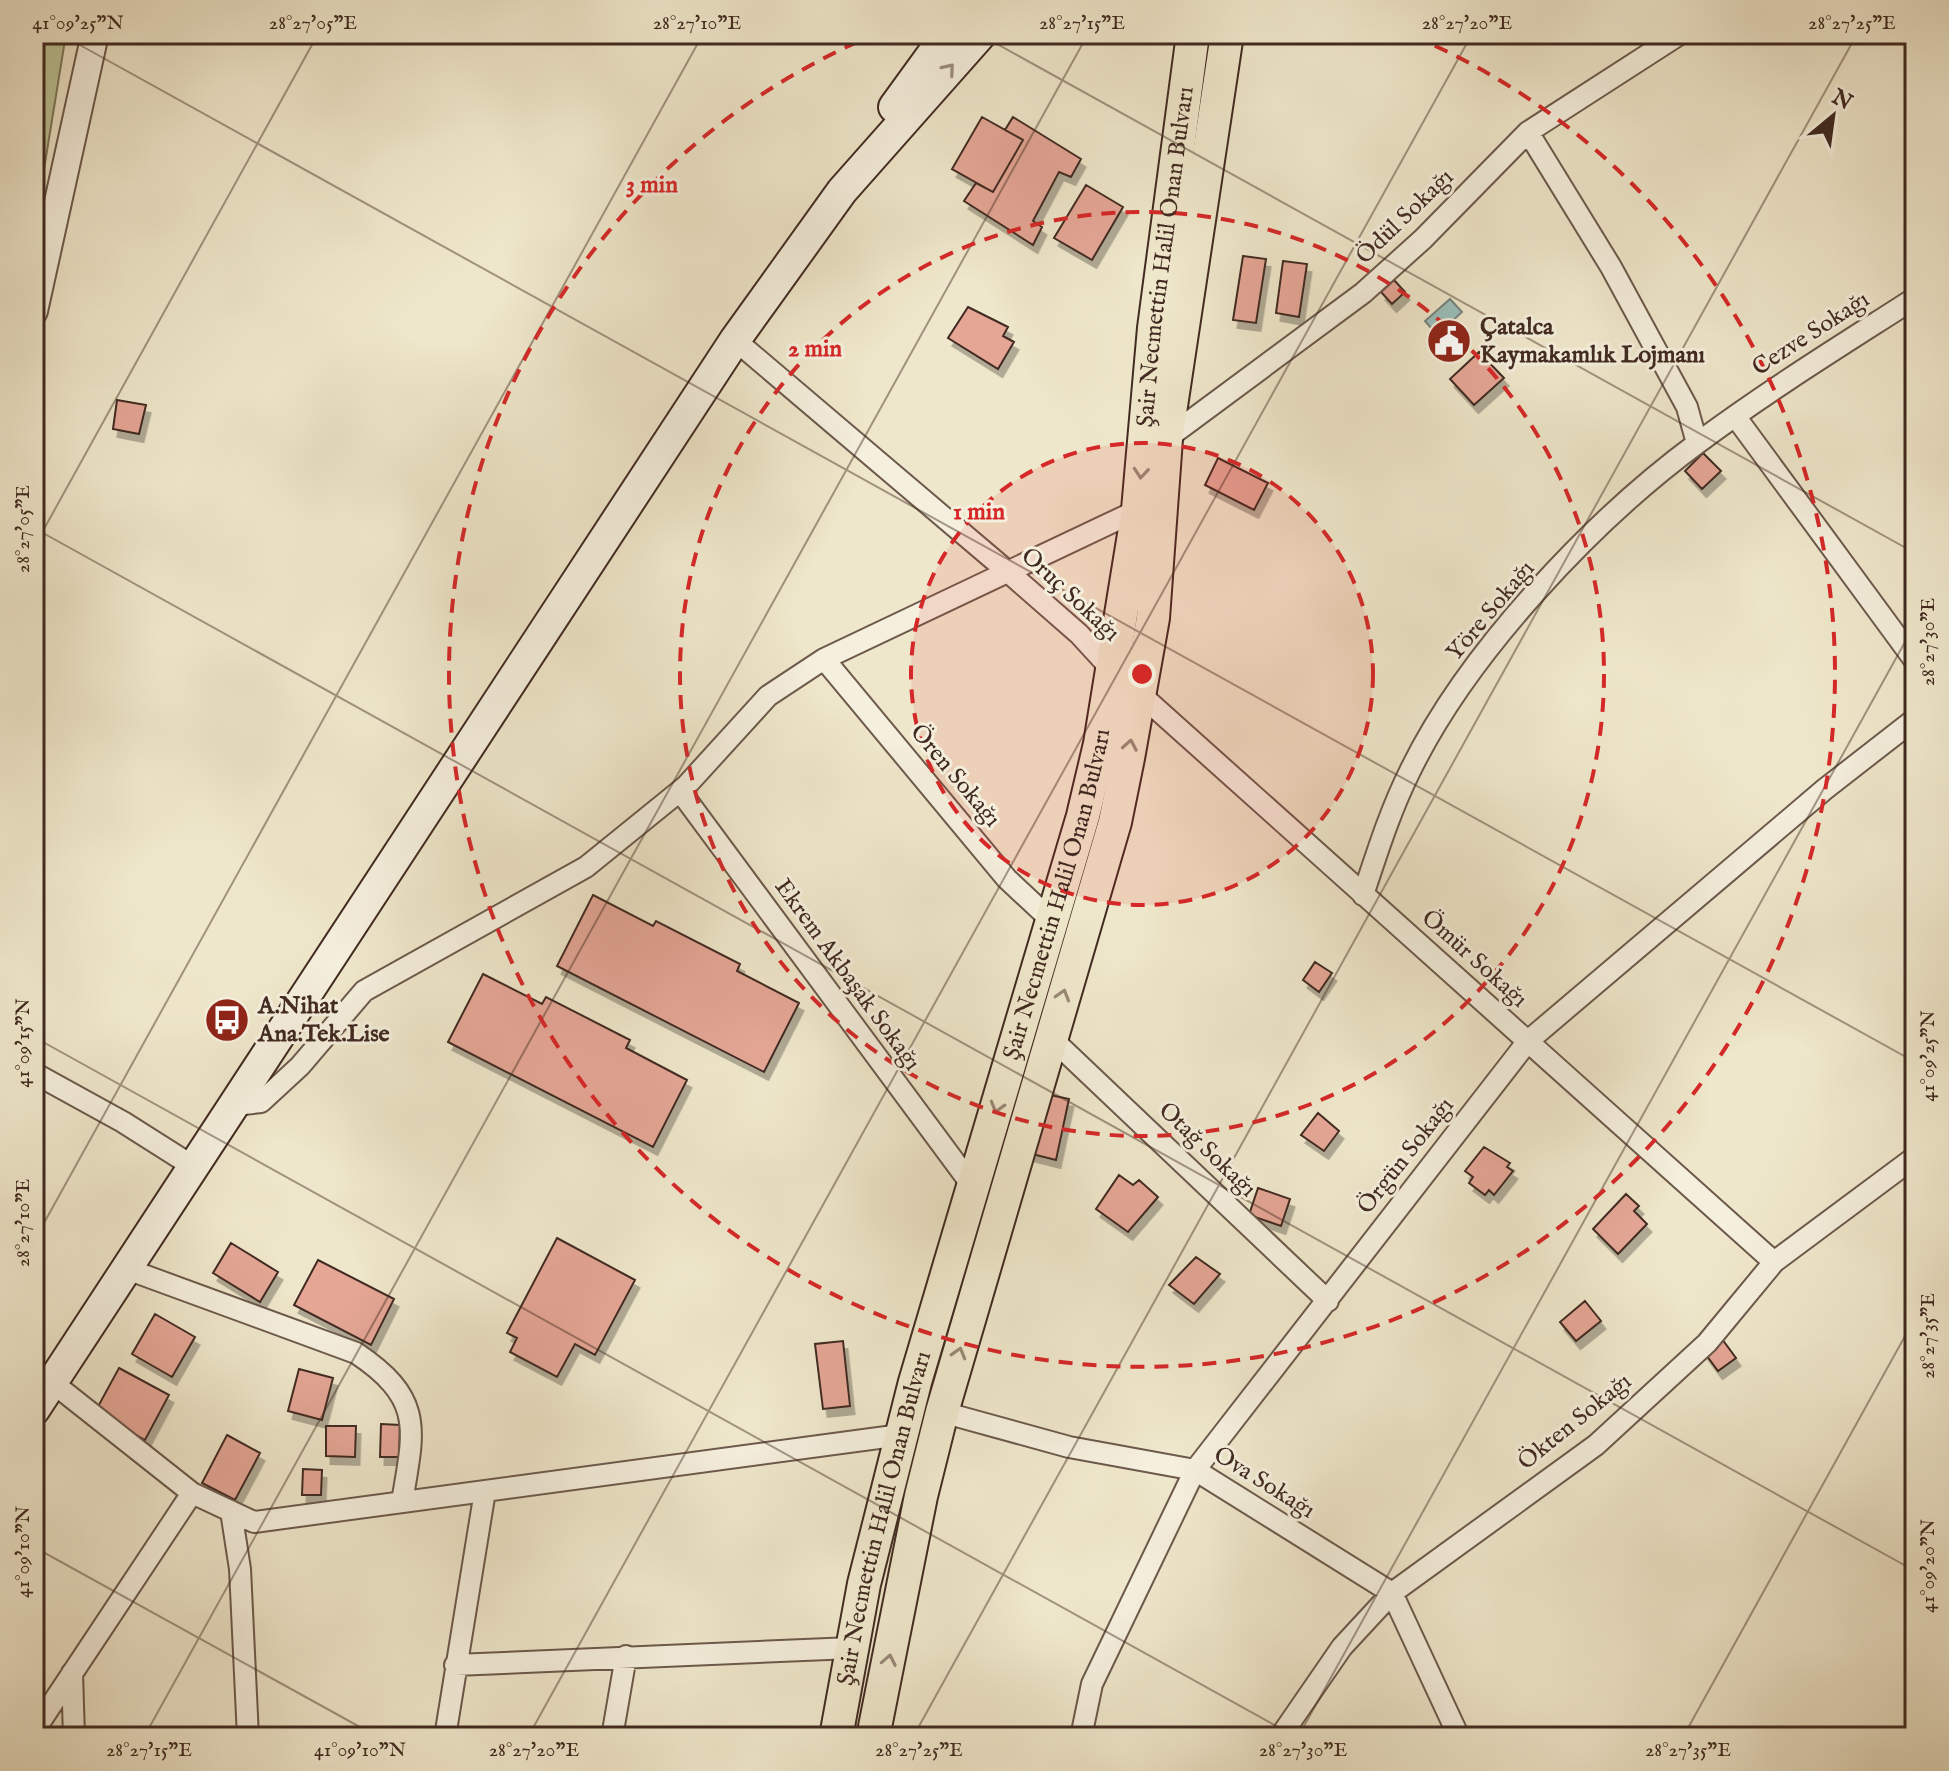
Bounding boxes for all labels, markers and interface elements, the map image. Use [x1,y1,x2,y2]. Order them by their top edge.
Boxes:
text: 41°09'25"N [32,11,124,36]
text: 28°27'05"E [269,11,357,36]
text: 28°27'10"E [653,11,741,36]
text: 28°27'15"E [1039,11,1125,36]
text: 28°27'20"E [1422,11,1512,36]
text: 28°27'25"E [1808,11,1896,36]
one-way arrow [939,64,954,79]
north arrow [1793,76,1873,156]
text: N [1826,83,1857,117]
street label: Şair Necmettin Halil Onan Bulvarı [1130,85,1201,428]
street label: Ödül Sokağı [1349,163,1461,271]
text: 3 min [626,170,678,201]
street label: Cezve Sokağı [1746,285,1876,383]
place label: Çatalca Kaymakamlık Lojmanı [1480,312,1706,371]
public building icon: Çatalca Kaymakamlık Lojmanı [1425,317,1473,365]
text: 2 min [788,334,842,365]
one-way arrow [1133,467,1150,480]
text: 28°27'05"E [11,485,36,573]
text: 1 min [953,497,1005,528]
street label: Oruç Sokağı [1014,541,1126,649]
street label: Yöre Sokağı [1440,554,1542,668]
text: 28°27'30"E [1916,598,1941,686]
centre of rings [1128,660,1156,688]
street label: Ören Sokağı [903,718,1007,834]
street label: Şair Necmettin Halil Onan Bulvarı [996,727,1118,1064]
one-way arrow [1121,738,1138,751]
street label: Ekrem Akbaşak Sokağı [767,873,927,1077]
street label: Ömür Sokağı [1414,903,1534,1015]
one-way arrow [1054,989,1070,1003]
place label: A.Nihat Ana.Tek.Lise [257,991,390,1050]
bus stop icon: A.Nihat Ana.Tek.Lise [203,996,251,1044]
text: 41°09'15"N [11,998,36,1088]
text: 41°09'25"N [1916,1010,1941,1102]
street label: Örgün Sokağı [1351,1091,1461,1221]
street label: Otağ Sokağı [1151,1096,1263,1204]
one-way arrow [990,1100,1007,1114]
text: 28°27'10"E [11,1179,36,1267]
text: 28°27'35"E [1916,1293,1941,1379]
one-way arrow [950,1346,967,1360]
street label: Şair Necmettin Halil Onan Bulvarı [830,1347,939,1688]
street label: Ökten Sokağı [1512,1367,1638,1477]
street label: Ova Sokağı [1208,1440,1320,1526]
text: 41°09'10"N [11,1506,36,1598]
text: 41°09'20"N [1916,1519,1941,1613]
one-way arrow [879,1654,896,1667]
text: 28°27'15"E [106,1738,192,1763]
text: 41°09'10"N [314,1738,406,1763]
text: 28°27'20"E [489,1738,579,1763]
text: 28°27'25"E [875,1738,963,1763]
text: 28°27'30"E [1259,1738,1347,1763]
text: 28°27'35"E [1645,1738,1731,1763]

